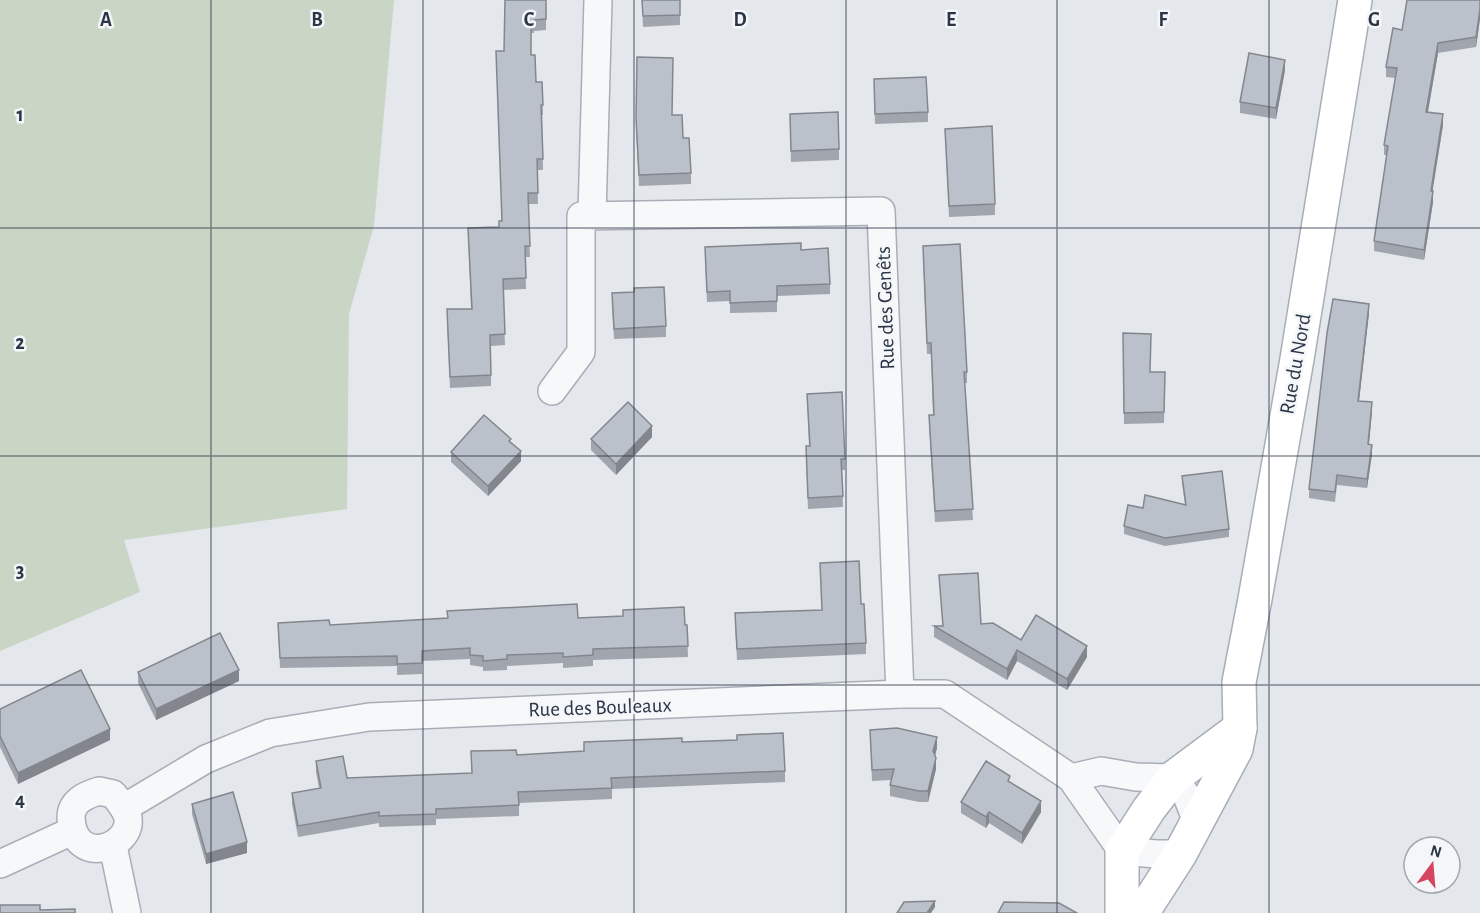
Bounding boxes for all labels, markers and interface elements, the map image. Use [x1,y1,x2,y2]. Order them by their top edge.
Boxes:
text: A [100,10,112,30]
text: B [311,10,323,30]
text: C [524,10,535,30]
text: D [733,10,747,30]
text: E [946,10,956,30]
text: F [1158,10,1168,30]
text: G [1368,10,1380,30]
text: 1 [16,105,24,125]
street label: Rue des Genêts [873,246,898,370]
street label: Rue du Nord [1276,312,1315,416]
text: 2 [15,333,25,353]
text: 3 [16,561,24,581]
street label: Rue des Bouleaux [528,695,672,720]
text: 4 [15,790,25,810]
north arrow [1402,835,1462,895]
text: N [1428,842,1443,861]

